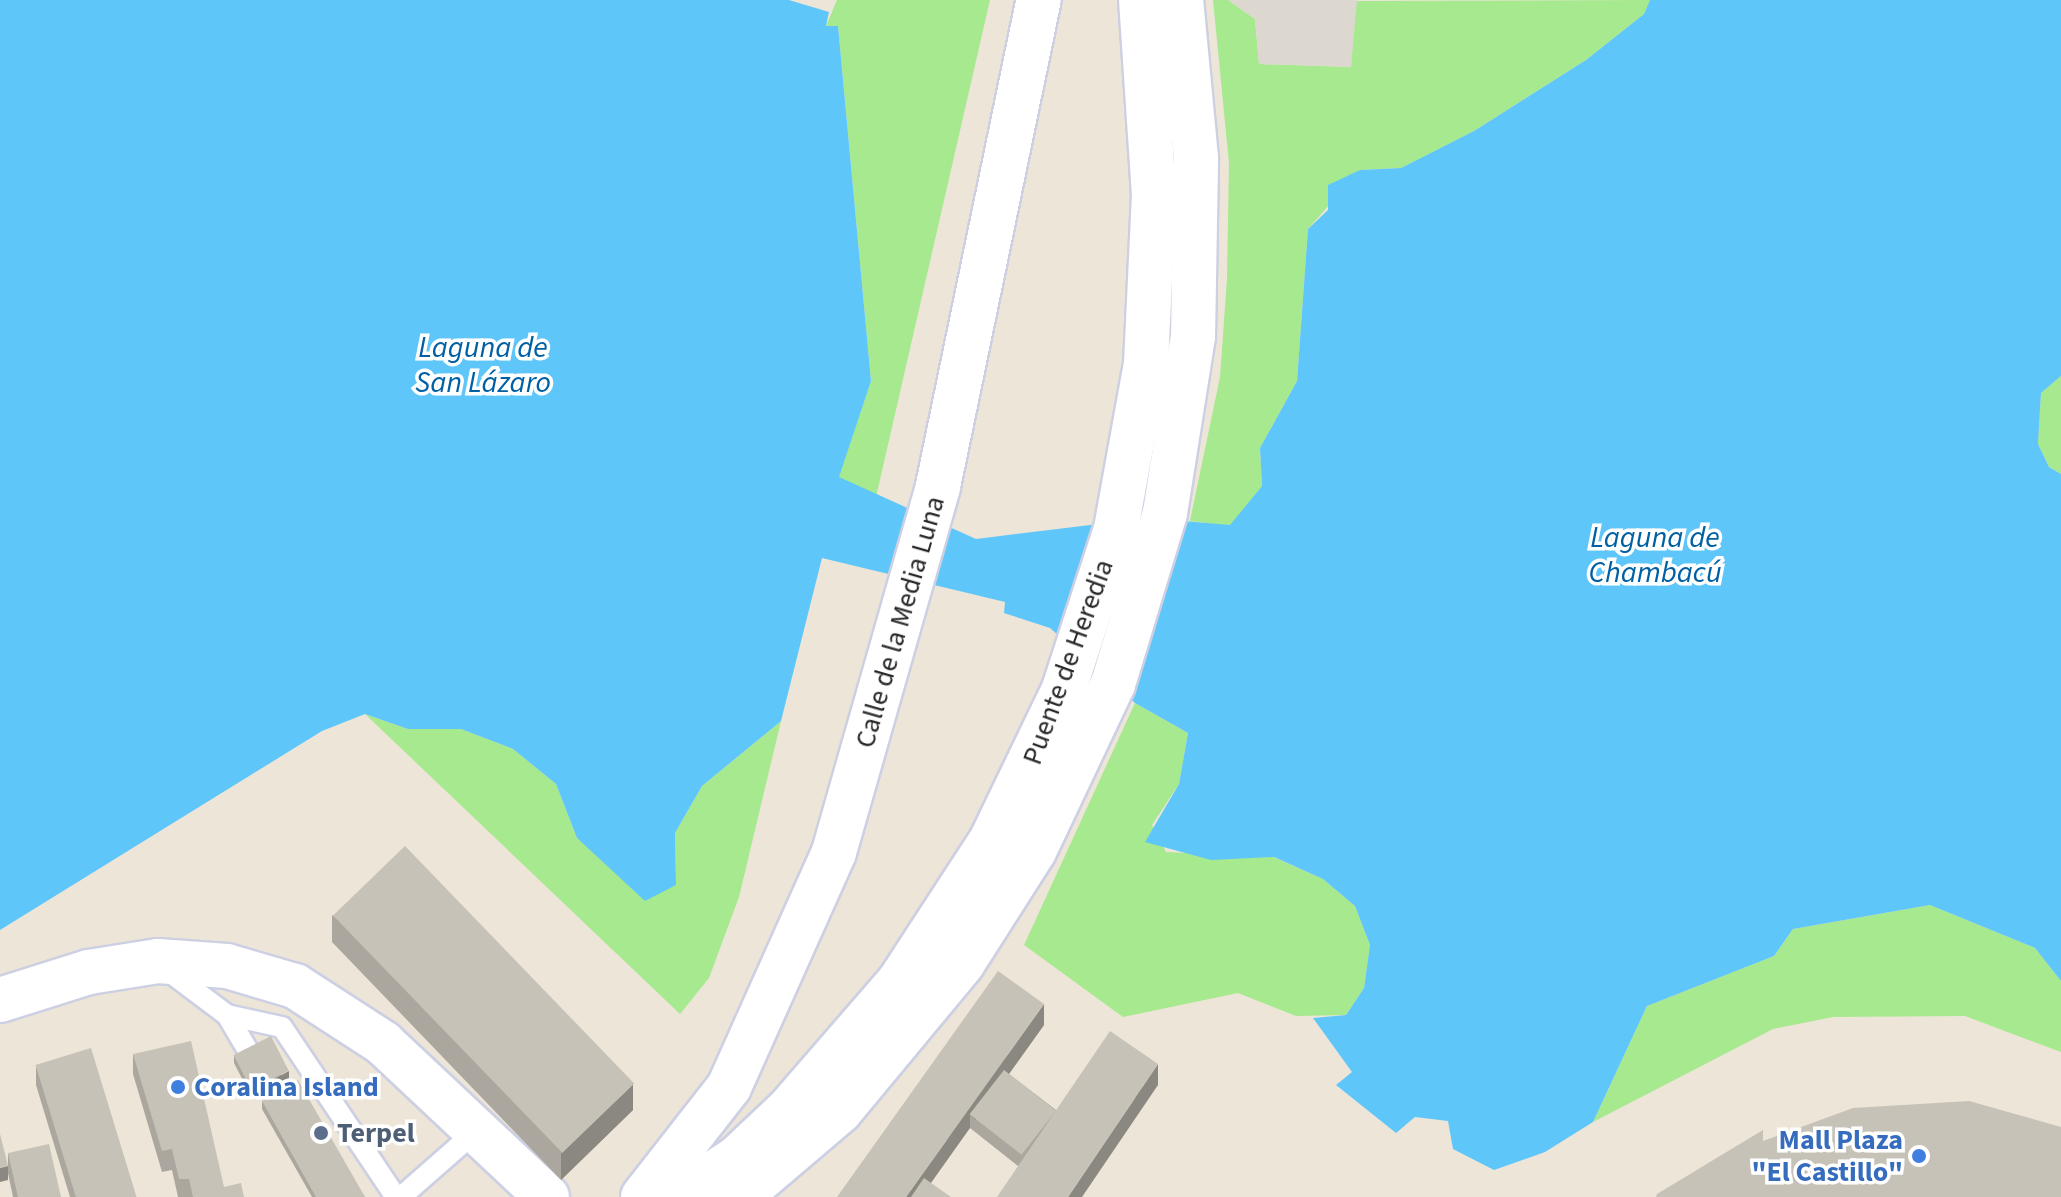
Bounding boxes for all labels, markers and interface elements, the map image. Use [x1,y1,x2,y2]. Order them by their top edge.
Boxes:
water label: Laguna de San Lázaro [415,330,551,400]
street label: Calle de la Media Luna [848,492,952,752]
water label: Laguna de Chambacú [1588,520,1722,590]
street label: Puente de Heredia [1015,555,1121,769]
place label: Coralina Island [194,1070,379,1104]
marker: Coralina Island [169,1078,187,1096]
place label: Terpel [337,1116,415,1150]
place label: Mall Plaza "El Castillo" [1752,1123,1903,1189]
marker: Terpel [312,1124,330,1142]
marker: Mall Plaza "El Castillo" [1910,1147,1928,1165]

